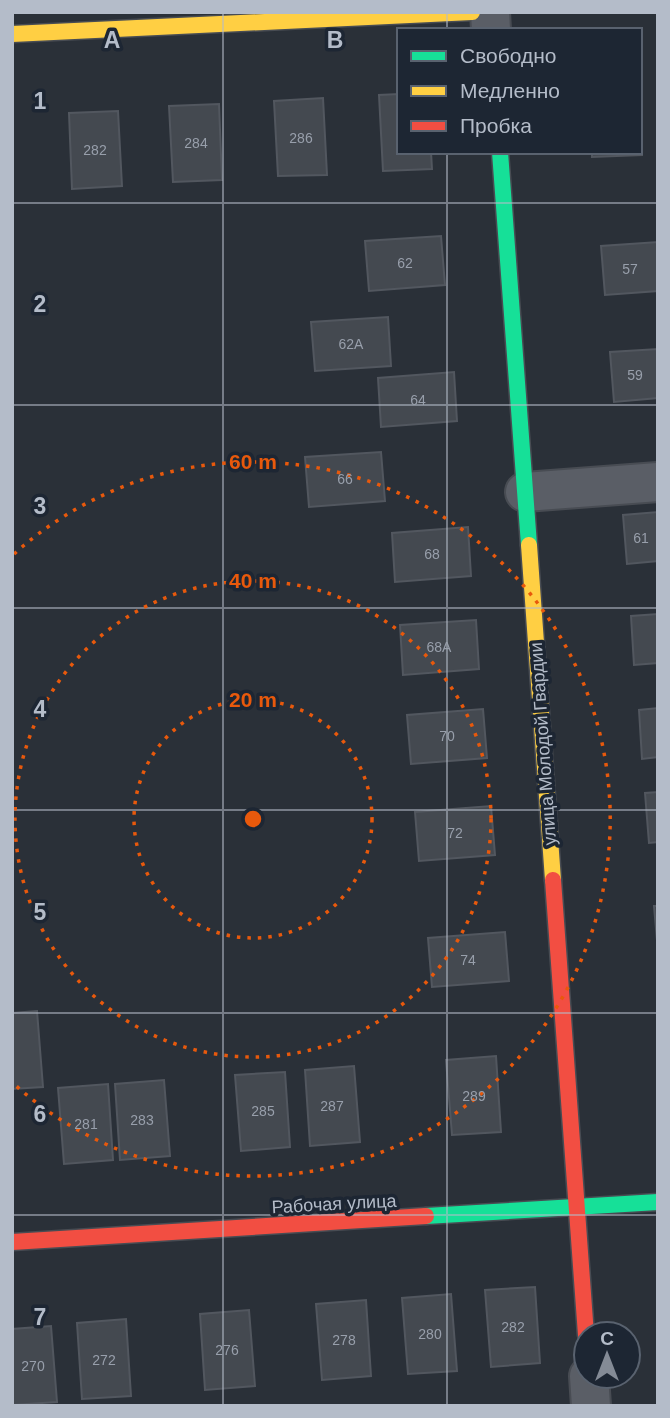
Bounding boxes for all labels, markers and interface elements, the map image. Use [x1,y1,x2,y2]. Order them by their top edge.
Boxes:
text: A [104,27,120,53]
text: B [327,27,343,53]
legend [397,28,642,154]
text: Свободно [460,44,557,67]
text: Медленно [460,79,560,102]
text: 1 [34,88,47,114]
text: Пробка [460,114,532,137]
house number: 286 [289,130,313,146]
house number: 284 [184,135,208,151]
house number: 282 [83,142,107,158]
house number: 62 [397,255,413,271]
house number: 57 [622,261,638,277]
text: 2 [34,291,46,317]
house number: 62А [339,336,364,352]
house number: 59 [627,367,643,383]
house number: 64 [410,392,426,408]
text: 60 m [229,450,277,473]
house number: 66 [337,471,353,487]
text: 3 [34,493,46,519]
house number: 61 [633,530,649,546]
house number: 68 [424,546,440,562]
text: 40 m [229,569,277,592]
house number: 68А [427,639,452,655]
street label: улица Молодой Гвардии [526,642,560,846]
text: 20 m [229,688,277,711]
text: 4 [34,696,47,722]
house number: 70 [439,728,455,744]
centre of rings [241,807,265,831]
house number: 72 [447,825,463,841]
text: 5 [34,899,47,925]
house number: 74 [460,952,476,968]
house number: 289 [462,1088,486,1104]
house number: 287 [320,1098,344,1114]
text: 6 [34,1101,46,1127]
house number: 285 [251,1103,275,1119]
house number: 283 [130,1112,154,1128]
house number: 281 [74,1116,98,1132]
street label: Рабочая улица [271,1191,398,1217]
text: 7 [34,1304,46,1330]
house number: 282 [501,1319,525,1335]
north arrow [572,1320,642,1390]
house number: 280 [418,1326,442,1342]
text: С [600,1328,614,1349]
house number: 278 [332,1332,356,1348]
house number: 276 [215,1342,239,1358]
house number: 272 [92,1352,116,1368]
house number: 270 [21,1358,45,1374]

